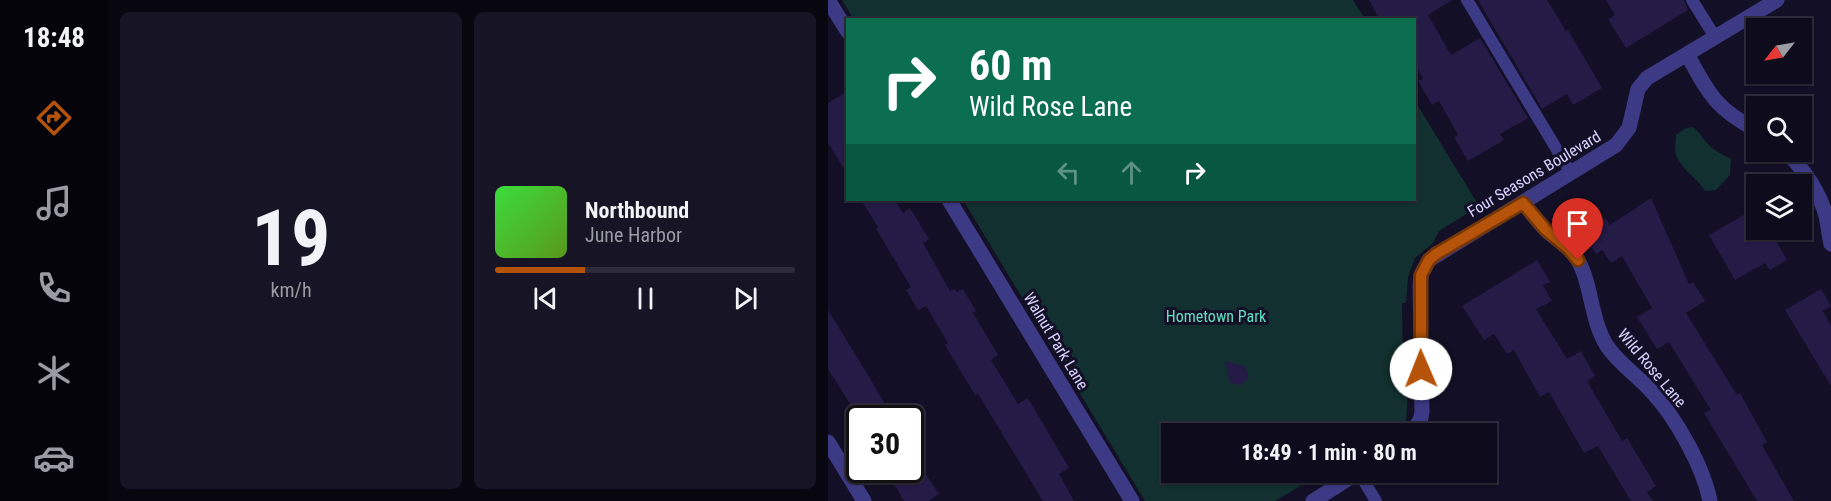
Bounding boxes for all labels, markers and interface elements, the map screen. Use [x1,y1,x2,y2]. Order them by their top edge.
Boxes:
north arrow [1746,18,1812,84]
map controls [1746,18,1812,240]
text: 18:48 [23,22,85,54]
text: 60 m [969,41,1052,90]
icon: right [870,42,948,120]
text: Wild Rose Lane [969,91,1132,123]
button: search [1746,96,1812,162]
icon: directions [33,97,75,139]
street label: Four Seasons Boulevard [1464,127,1604,221]
icon: left [1052,156,1085,189]
icon: ahead [1115,156,1148,189]
icon: right [1178,156,1211,189]
button: layers [1746,174,1812,240]
icon: music [33,182,75,224]
text: 19 [252,193,330,284]
text: Northbound [585,198,689,223]
pin [1552,198,1603,260]
icon: arrive [1561,207,1594,240]
text: June Harbor [585,223,682,247]
icon: phone [33,267,75,309]
text: km/h [270,278,312,302]
icon: previous [529,282,562,315]
icon: pause [629,282,662,315]
icon: next [729,282,762,315]
street label: Walnut Park Lane [1020,289,1092,393]
park label: Hometown Park [1166,307,1267,326]
street label: Wild Rose Lane [1614,325,1690,411]
position arrow [1389,337,1453,401]
icon: climate [33,352,75,394]
speed limit sign: 30 [846,405,924,483]
icon: car [33,437,75,479]
text: 18:49 · 1 min · 80 m [1241,440,1417,465]

